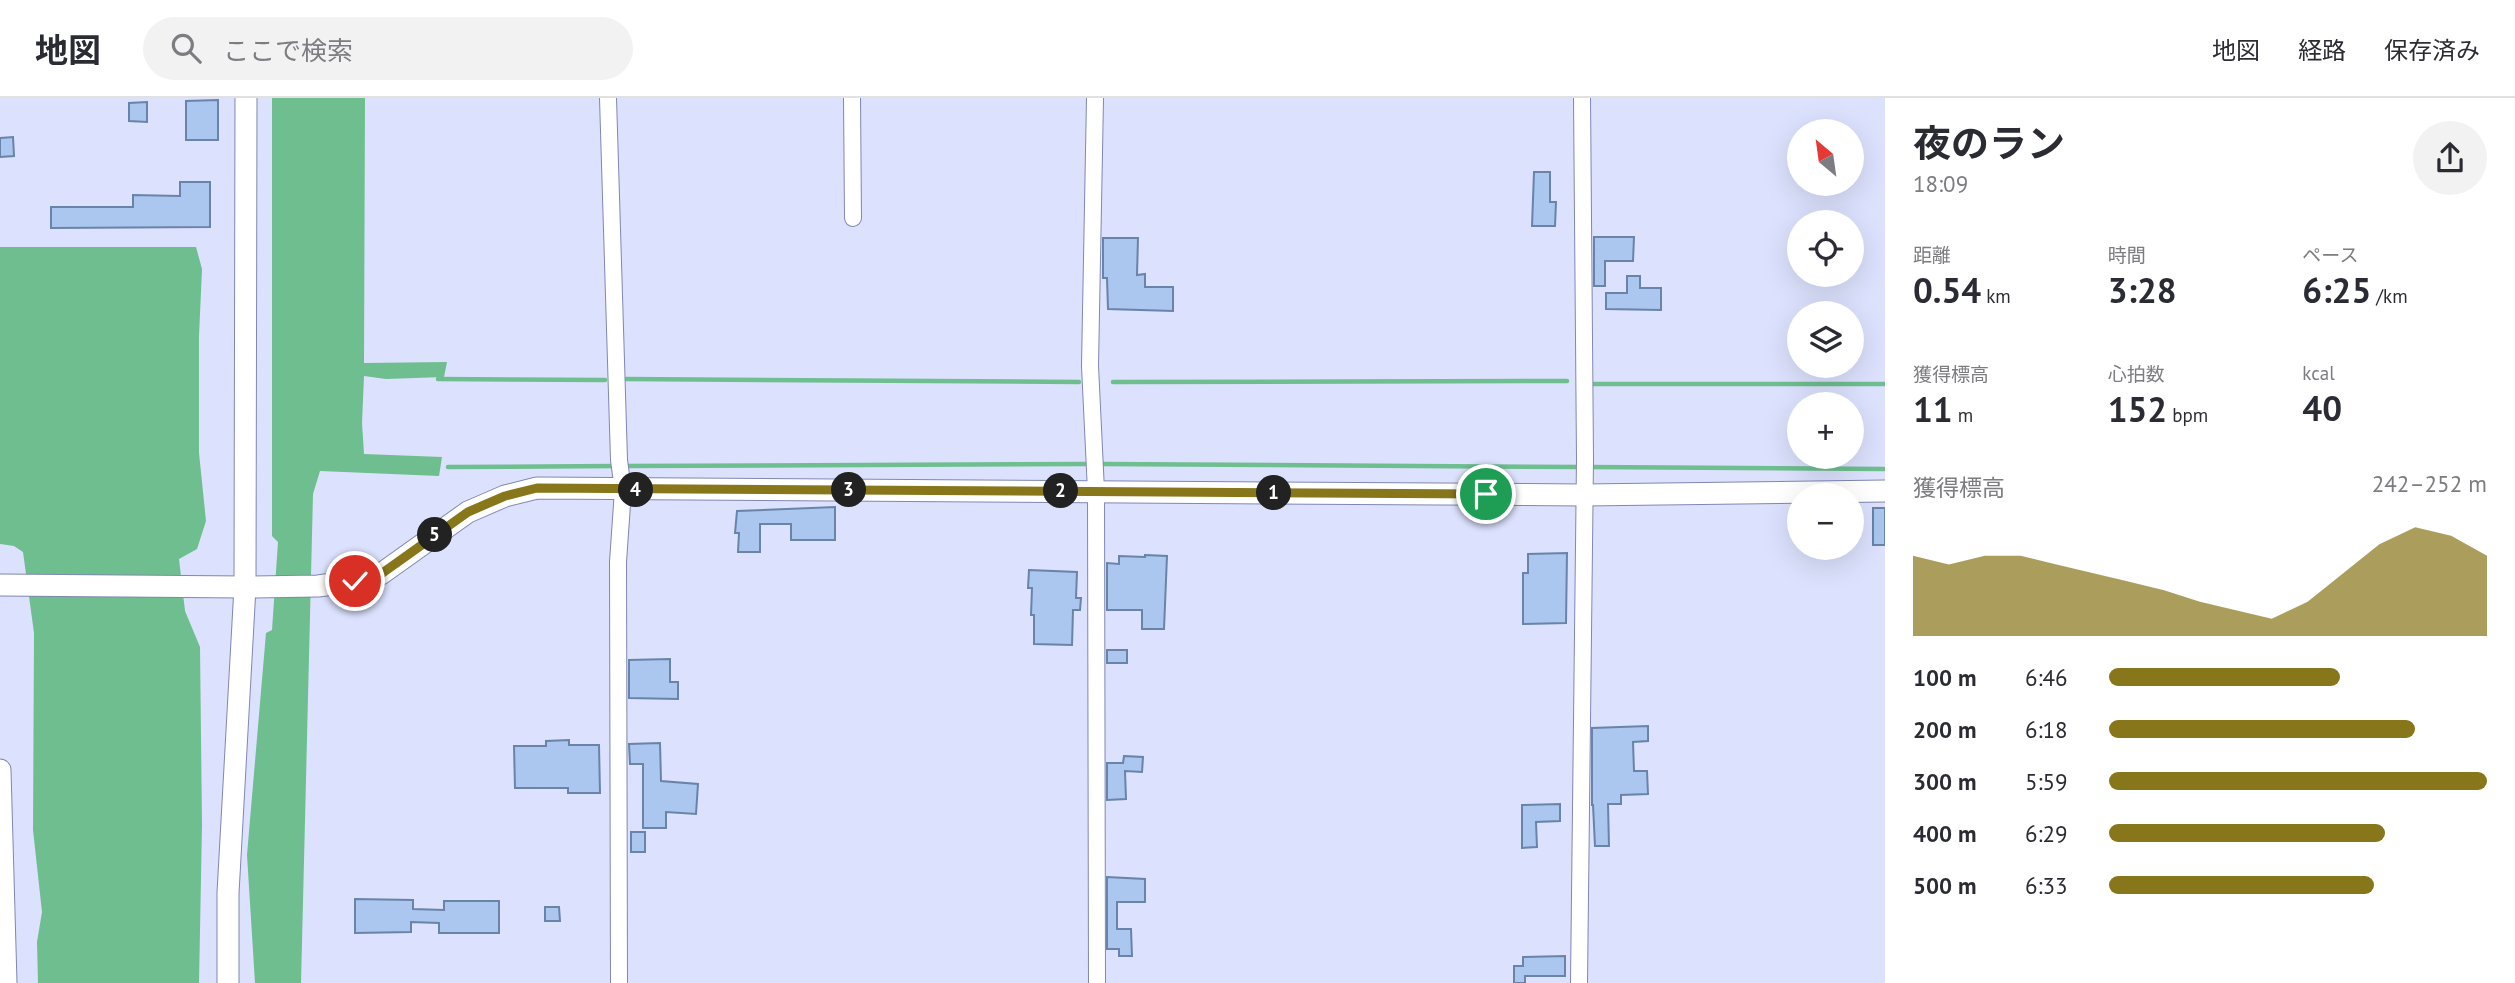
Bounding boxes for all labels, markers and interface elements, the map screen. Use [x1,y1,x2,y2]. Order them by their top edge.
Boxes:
search box [143,17,633,80]
text: 地図 [35,28,101,71]
icon: search [167,29,205,67]
text: ここで検索 [223,34,353,67]
text: 地図 [2212,35,2260,66]
text: 経路 [2298,35,2346,66]
text: 保存済み [2384,35,2480,66]
text: 夜のラン [1913,118,2065,167]
north arrow [1787,119,1864,196]
map controls [1787,119,1864,560]
button: share [2413,121,2487,195]
text: 18:09 [1913,169,1968,198]
button: locate [1787,210,1864,287]
text: 距離 [1913,243,1951,267]
text: 時間 [2108,243,2146,267]
text: ペース [2302,243,2358,267]
text: 0.54 [1913,267,1981,313]
text: 3:28 [2108,267,2177,313]
text: 6:25 [2302,267,2371,313]
text: km [1981,284,2011,308]
text: /km [2371,284,2408,308]
button: layers [1787,301,1864,378]
text: kcal [2302,361,2335,385]
text: 獲得標高 [1913,362,1989,386]
text: 心拍数 [2108,362,2165,386]
text: 40 [2302,385,2342,431]
text: 11 [1913,386,1953,432]
text: 152 [2108,386,2167,432]
button: + [1787,392,1864,469]
text: m [1953,403,1973,427]
text: bpm [2167,403,2208,427]
pin [1456,464,1516,524]
text: 242–252 m [2372,469,2487,498]
pin: 4 [618,472,654,508]
pin: 3 [832,472,866,508]
text: 獲得標高 [1913,473,2005,502]
pin: 2 [1044,474,1078,508]
icon: arrive [1467,475,1505,513]
pin: 1 [1256,476,1292,510]
text: 4 [630,477,641,501]
text: 3 [843,477,854,501]
text: 2 [1055,478,1066,502]
text: 1 [1268,480,1279,504]
button: − [1787,483,1864,560]
pin: 5 [418,518,452,552]
text: 5 [429,522,440,546]
pin [325,551,385,611]
icon: check [336,562,374,600]
text: 100 m [1913,663,1976,692]
text: 6:46 [2025,663,2068,692]
text: 200 m [1913,715,1976,744]
text: 6:18 [2025,715,2068,744]
text: 300 m [1913,767,1976,796]
text: 5:59 [2025,767,2068,796]
text: 400 m [1913,819,1976,848]
text: 6:29 [2025,819,2068,848]
text: 500 m [1913,871,1976,900]
text: 6:33 [2025,871,2068,900]

